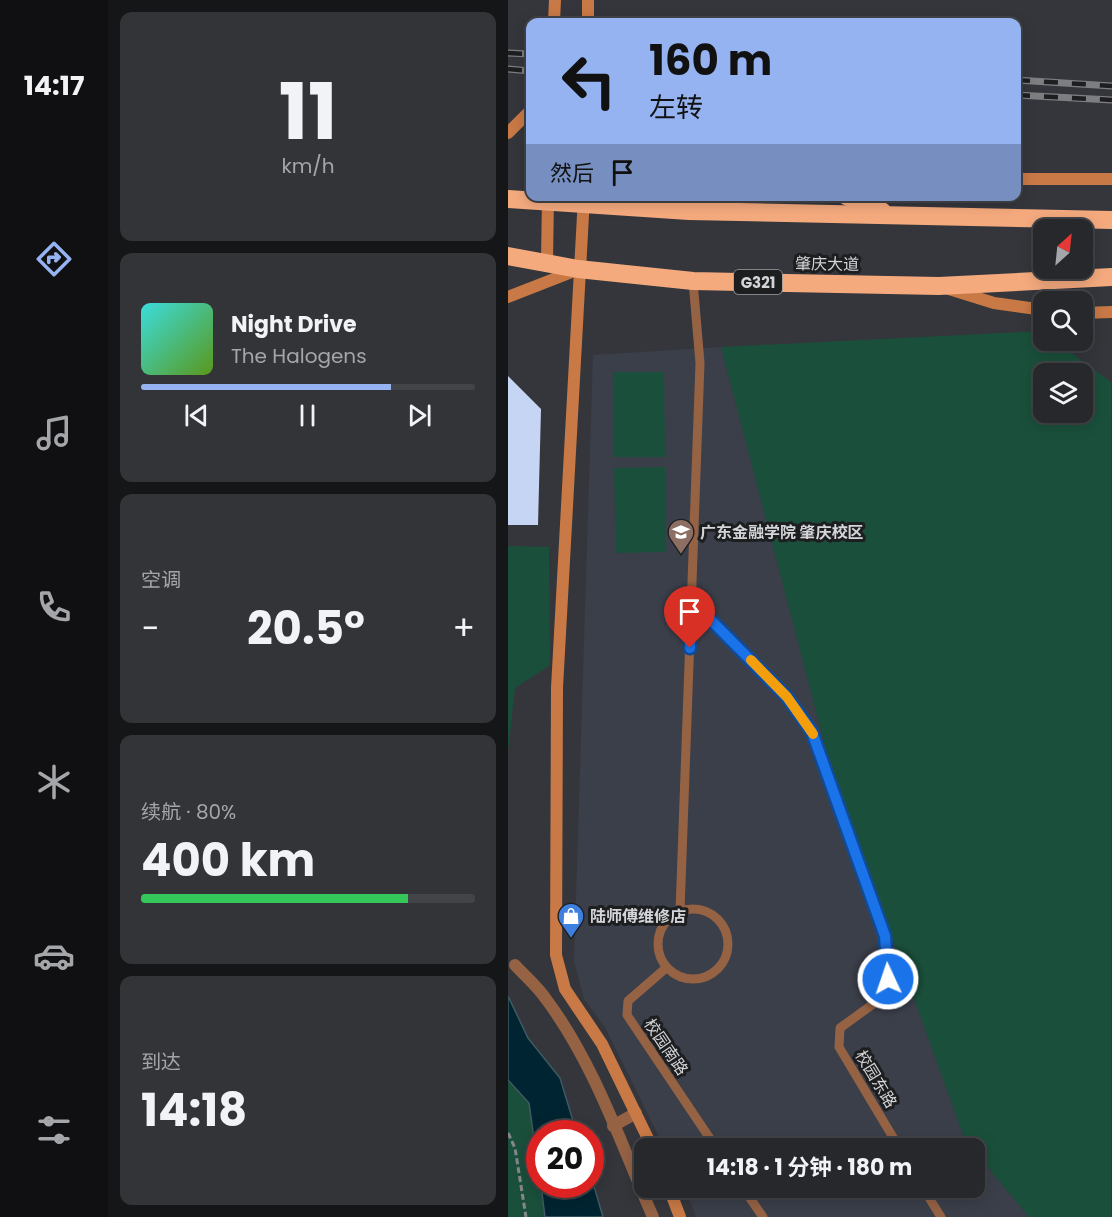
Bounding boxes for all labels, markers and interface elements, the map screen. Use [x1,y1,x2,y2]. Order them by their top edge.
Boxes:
text: 160 m [649,31,772,90]
icon: left [550,42,628,120]
text: 11 [279,57,337,166]
text: 14:17 [24,67,84,104]
text: 左转 [649,89,703,126]
text: km/h [281,152,335,180]
icon: arrive [606,156,639,189]
text: 然后 [550,158,594,189]
north arrow [1033,219,1093,279]
map controls [1033,219,1093,423]
icon: directions [33,238,75,280]
street label: 肇庆大道 [795,252,859,276]
road number: G321 [734,270,782,294]
button: search [1033,291,1093,351]
text: Night Drive [231,309,357,340]
text: The Halogens [231,342,367,370]
button: layers [1033,363,1093,423]
icon: previous [180,399,213,432]
icon: pause [291,399,324,432]
icon: next [403,399,436,432]
icon: music [33,412,75,454]
school or university icon: 广东金融学院 肇庆校区 [666,517,696,555]
place label: 广东金融学院 肇庆校区 [700,521,863,544]
text: 空调 [141,566,181,594]
icon: phone [33,586,75,628]
pin [664,586,715,648]
icon: arrive [673,595,706,628]
text: 20.5° [247,597,365,660]
text: − [141,605,159,652]
text: + [452,605,475,652]
icon: climate [33,761,75,803]
text: 续航 · 80% [141,798,236,826]
text: 400 km [141,829,315,892]
shop icon: 陆师傅维修店 [556,901,586,939]
place label: 陆师傅维修店 [590,905,686,928]
icon: car [33,935,75,977]
position arrow [856,947,920,1011]
street label: 校园南路 [639,1014,693,1080]
street label: 校园东路 [850,1046,902,1112]
text: 到达 [141,1048,181,1076]
text: 14:18 [141,1079,247,1142]
icon: filters [33,1109,75,1151]
speed limit sign: 20 [526,1120,604,1198]
text: 14:18 · 1 分钟 · 180 m [707,1152,912,1183]

